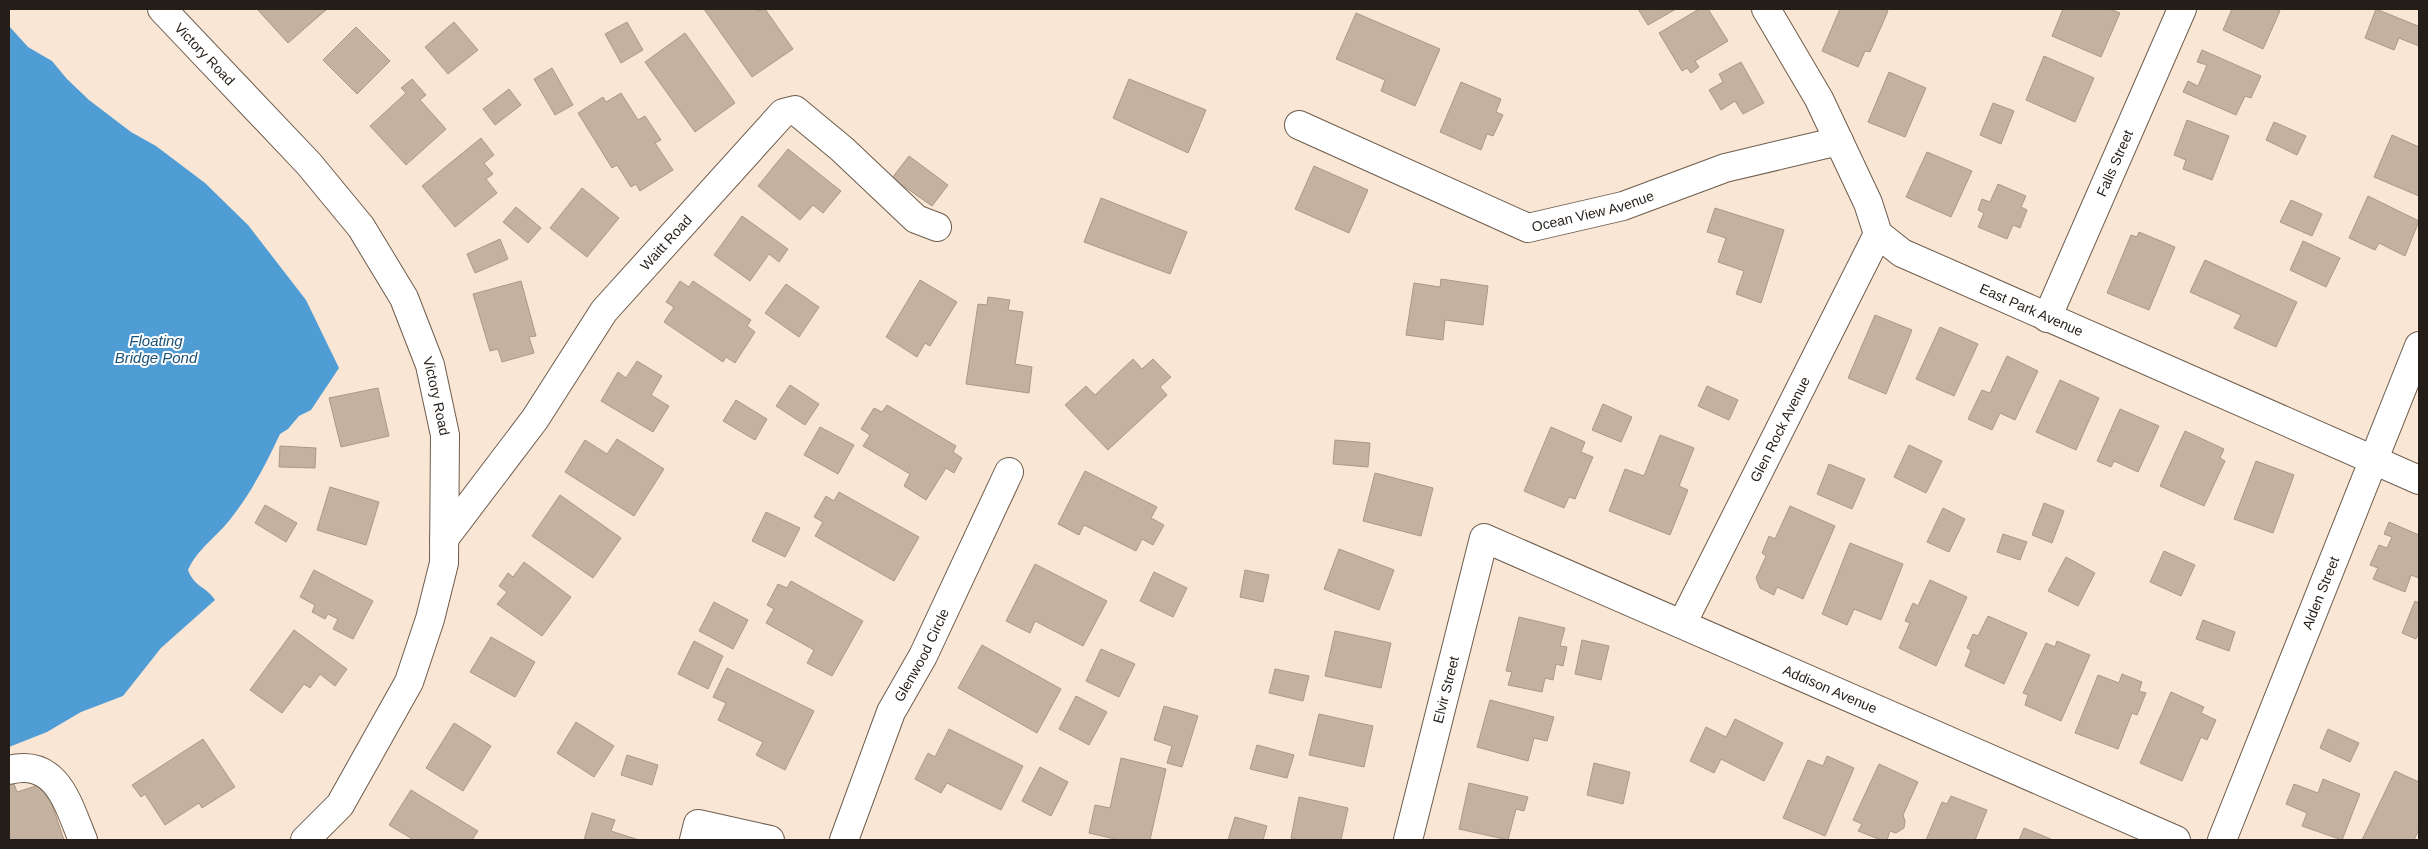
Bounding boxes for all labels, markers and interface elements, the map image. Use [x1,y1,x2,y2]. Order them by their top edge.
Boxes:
street label: Victory Road [171,19,238,89]
street label: Falls Street [2093,127,2136,199]
street label: Ocean View Avenue [1530,187,1656,235]
street label: Waitt Road [637,212,695,273]
street label: East Park Avenue [1977,280,2086,340]
water label: Floating Bridge Pond [115,332,198,366]
street label: Victory Road [420,354,453,437]
street label: Glen Rock Avenue [1747,374,1813,485]
street label: Alden Street [2299,554,2342,632]
street label: Glenwood Circle [891,606,952,704]
street label: Elvir Street [1430,654,1462,725]
street label: Addison Avenue [1781,661,1880,717]

